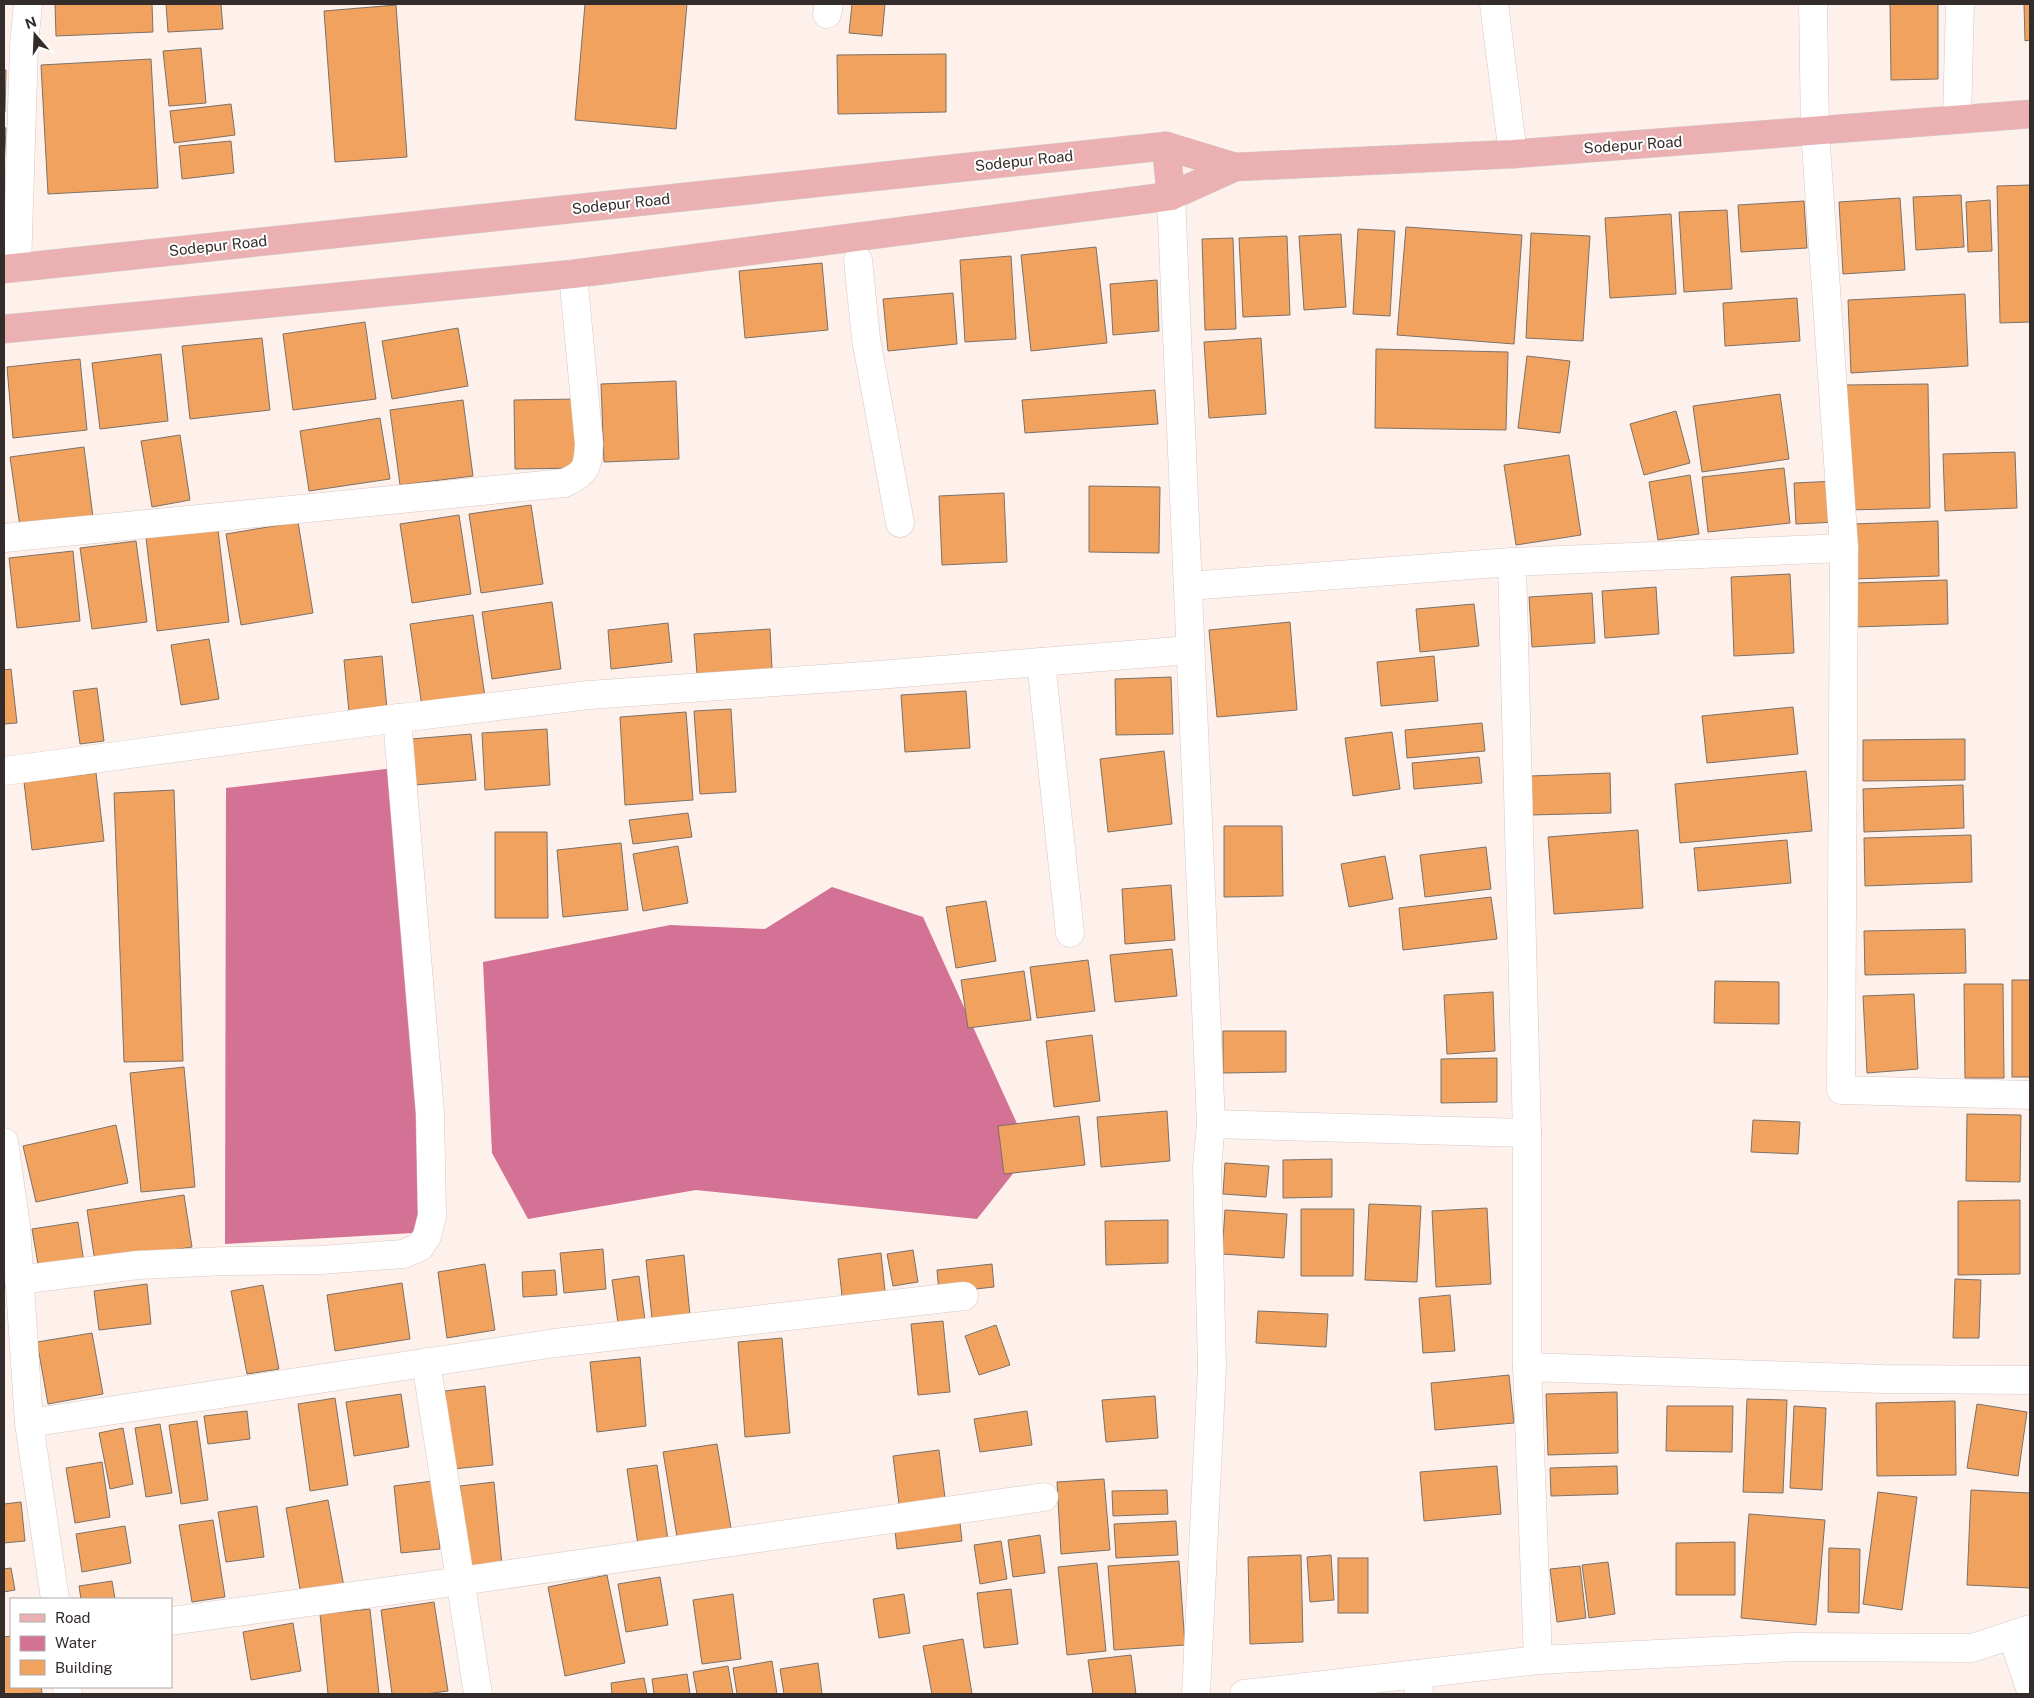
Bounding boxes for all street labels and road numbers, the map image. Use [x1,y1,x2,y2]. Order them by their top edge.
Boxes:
street label: Sodepur Road [1583,133,1683,156]
street label: Sodepur Road [974,147,1074,174]
street label: Sodepur Road [571,190,671,217]
street label: Sodepur Road [168,232,268,259]

